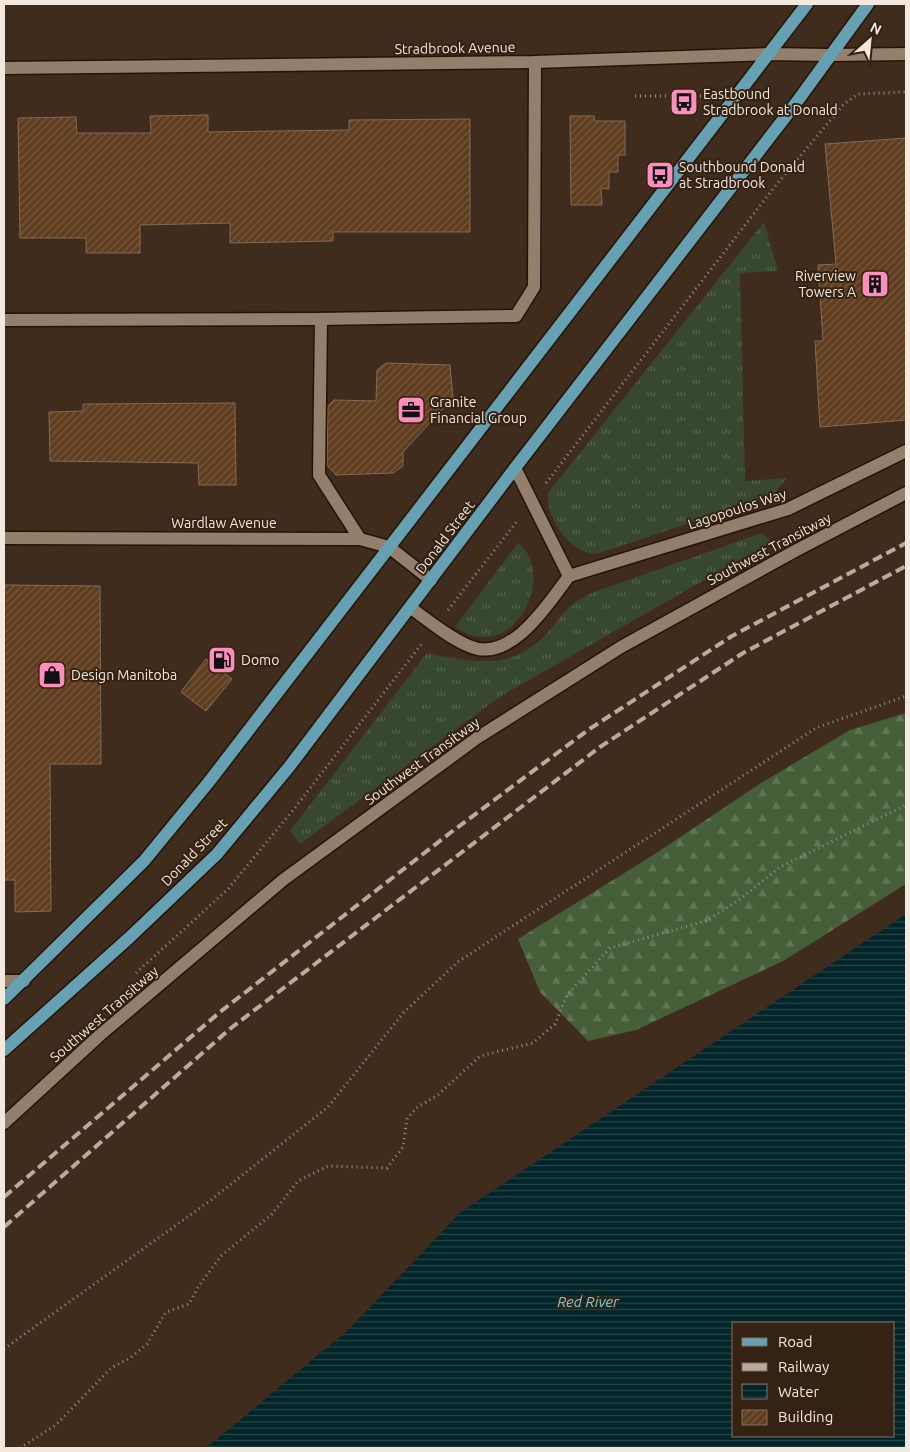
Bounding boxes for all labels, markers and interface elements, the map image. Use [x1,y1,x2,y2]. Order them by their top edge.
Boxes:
north arrow [845,15,895,65]
text: N [868,19,884,38]
street label: Stradbrook Avenue [394,39,516,57]
place label: Eastbound Stradbrook at Donald [703,86,838,118]
bus stop icon: Eastbound Stradbrook at Donald [669,87,699,117]
place label: Southbound Donald at Stradbrook [679,159,805,191]
bus stop icon: Southbound Donald at Stradbrook [645,160,675,190]
place label: Riverview Towers A [795,268,856,300]
building icon: Riverview Towers A [860,269,890,299]
place label: Granite Financial Group [430,394,527,426]
office icon: Granite Financial Group [396,395,426,425]
street label: Lagopoulos Way [686,485,789,532]
street label: Donald Street [412,497,478,577]
street label: Southwest Transitway [704,509,834,588]
street label: Wardlaw Avenue [171,515,277,531]
fuel station icon: Domo [207,645,237,675]
place label: Domo [241,652,279,668]
shop icon: Design Manitoba [37,660,67,690]
place label: Design Manitoba [71,667,177,683]
street label: Southwest Transitway [362,714,483,808]
street label: Donald Street [158,815,230,889]
street label: Southwest Transitway [47,963,161,1065]
water label: Red River [557,1293,620,1310]
legend [732,1322,895,1437]
text: Road [778,1333,813,1350]
text: Railway [778,1358,829,1375]
text: Water [778,1383,819,1400]
text: Building [778,1408,833,1425]

